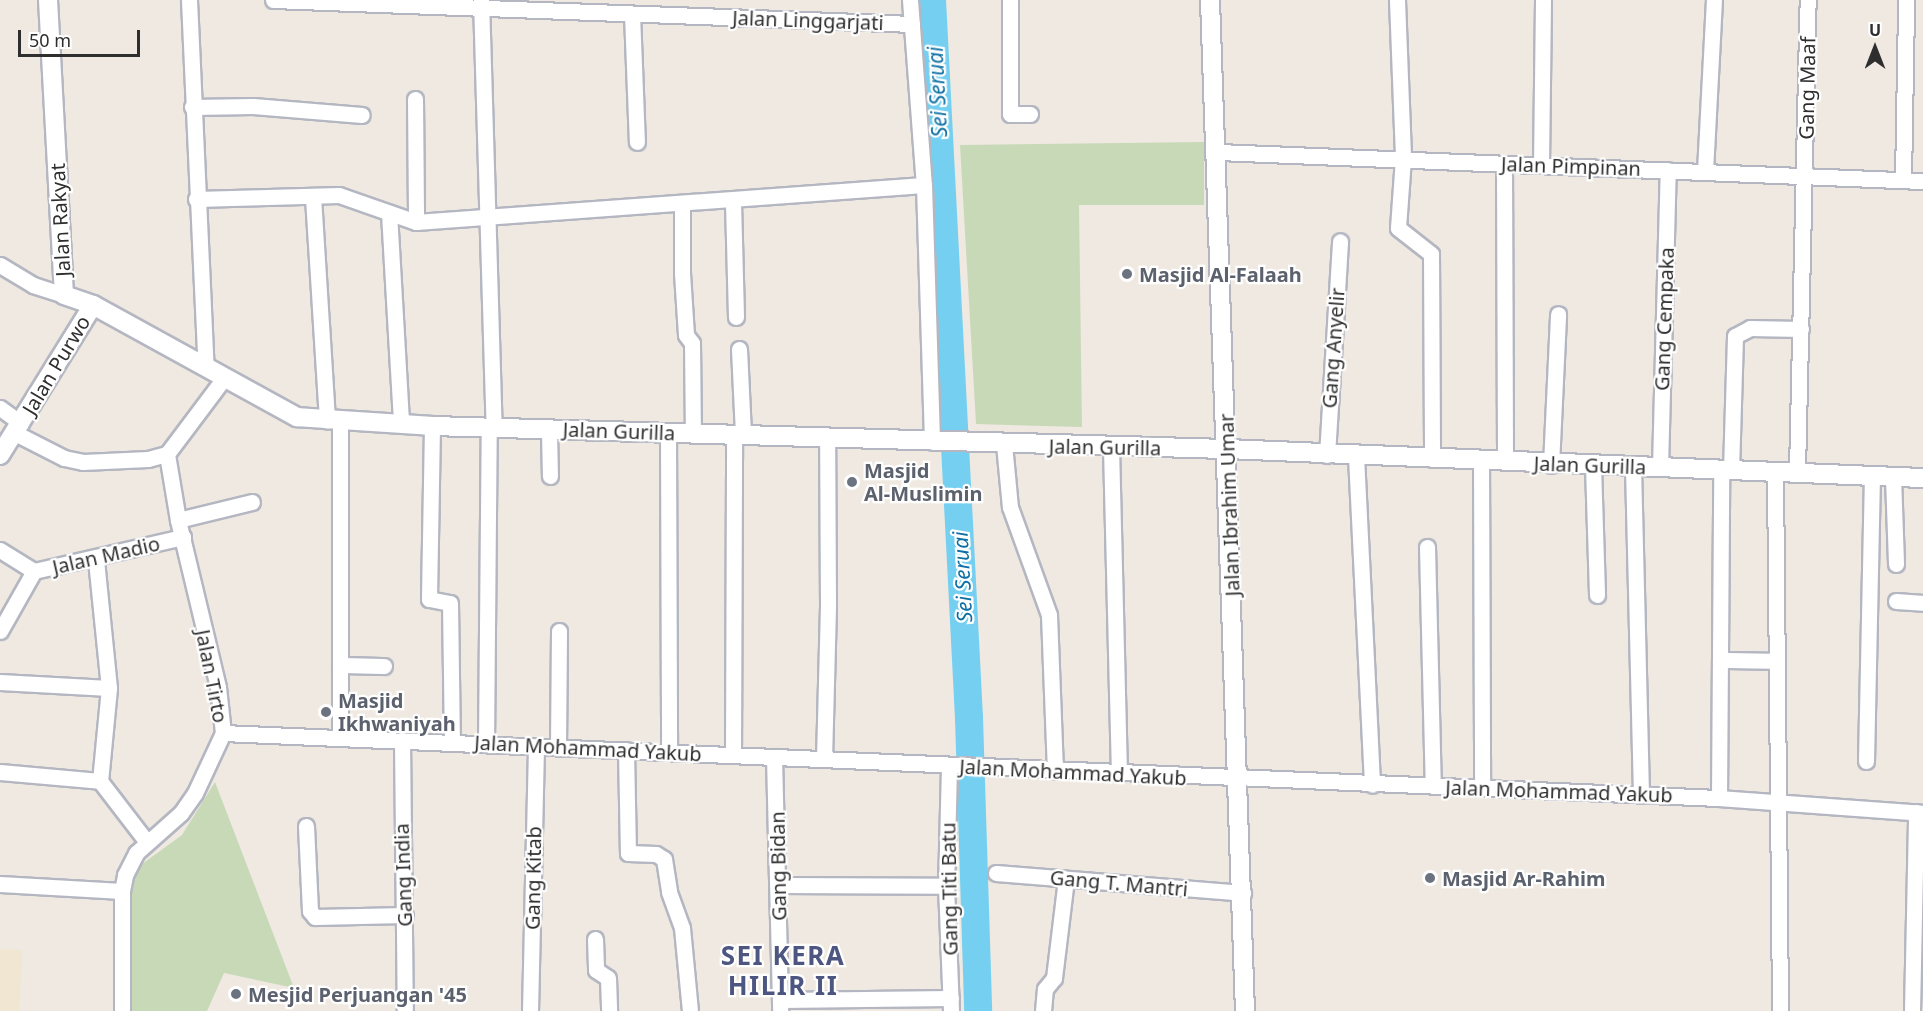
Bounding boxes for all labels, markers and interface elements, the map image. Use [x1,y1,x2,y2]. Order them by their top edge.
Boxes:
street label: Jalan Linggarjati [732,5,884,35]
scale bar [21,18,142,56]
north arrow [1845,18,1905,78]
text: U [1869,19,1881,41]
text: 50 m [29,28,71,52]
street label: Gang Maaf [1794,36,1820,140]
water label: Sei Seruai [922,46,952,138]
street label: Jalan Pimpinan [1501,152,1641,180]
street label: Jalan Rakyat [45,163,75,277]
street label: Gang Cempaka [1650,247,1678,391]
place label: Masjid Al-Falaah [1139,262,1302,286]
marker: Masjid Al-Falaah [1120,267,1134,281]
street label: Gang Anyelir [1317,287,1349,409]
street label: Jalan Purwo [17,311,95,419]
street label: Jalan Ibrahim Umar [1214,413,1244,597]
street label: Jalan Gurilla [562,417,676,445]
street label: Jalan Gurilla [1049,434,1161,460]
street label: Jalan Gurilla [1533,451,1647,479]
place label: Masjid Al-Muslimin [864,458,983,505]
marker: Masjid Al-Muslimin [845,475,859,489]
street label: Jalan Madio [50,531,162,579]
water label: Sei Seruai [947,531,977,623]
street label: Jalan Tirto [191,627,233,725]
place label: Masjid Ikhwaniyah [338,688,456,735]
marker: Masjid Ikhwaniyah [319,705,333,719]
street label: Jalan Mohammad Yakub [474,730,702,766]
street label: Jalan Mohammad Yakub [959,754,1187,790]
street label: Jalan Mohammad Yakub [1445,775,1673,807]
street label: Gang Bidan [765,811,791,921]
street label: Gang Titi Batu [936,822,962,956]
street label: Gang India [389,823,417,927]
street label: Gang Kitab [520,826,546,930]
street label: Gang T. Mantri [1049,865,1189,901]
place label: Masjid Ar-Rahim [1442,866,1605,890]
marker: Masjid Ar-Rahim [1423,871,1437,885]
district label: SEI KERA HILIR II [721,940,845,1002]
place label: Mesjid Perjuangan '45 [248,982,467,1006]
marker: Mesjid Perjuangan '45 [229,987,243,1001]

